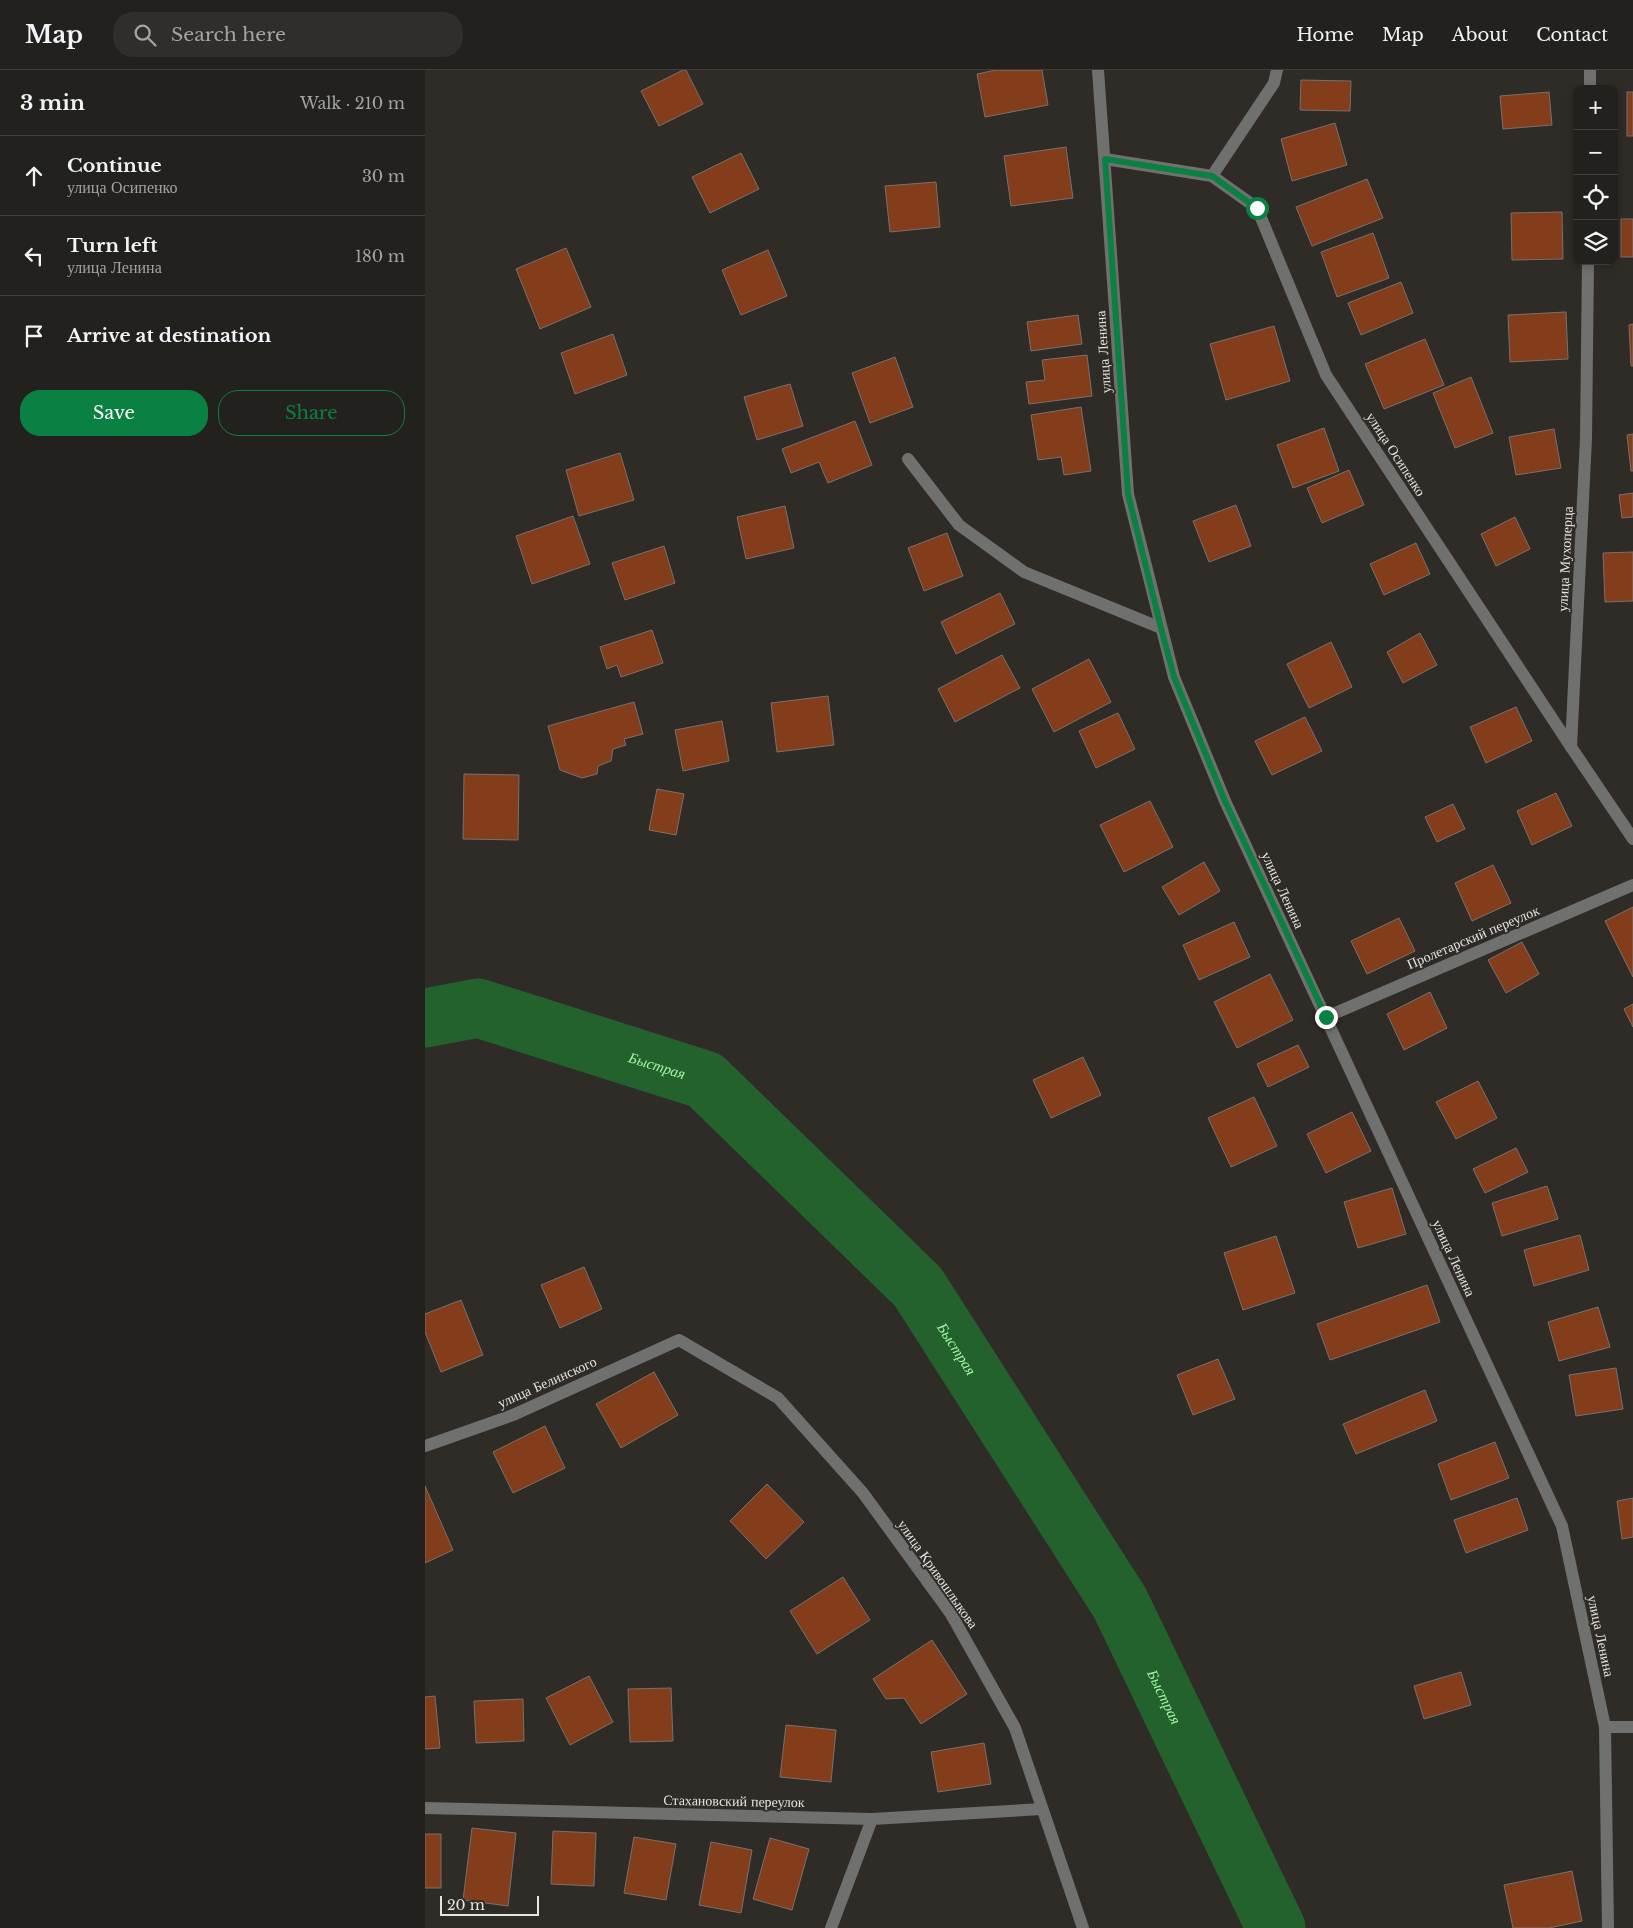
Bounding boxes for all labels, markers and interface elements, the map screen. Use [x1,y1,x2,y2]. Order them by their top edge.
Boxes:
search box [113,12,463,57]
text: Map [25,20,83,49]
icon: search [131,21,159,49]
text: Search here [171,23,286,46]
text: Home [1296,24,1354,46]
text: Map [1382,24,1424,46]
text: About [1452,24,1508,46]
text: Contact [1536,24,1608,46]
map controls [1573,85,1618,265]
button: + [1573,85,1618,130]
text: 3 min [20,90,85,116]
text: Walk · 210 m [300,93,405,113]
button: − [1573,130,1618,175]
text: Continue [67,154,162,177]
icon: ahead [20,162,48,190]
text: 30 m [362,166,405,186]
button: locate [1573,175,1618,220]
text: улица Осипенко [67,177,178,197]
route start [1246,197,1269,220]
button: layers [1573,220,1618,265]
text: Turn left [67,234,158,257]
icon: left [20,242,48,270]
text: 180 m [355,246,405,266]
text: улица Ленина [67,257,162,277]
street label: улица Ленина [1091,309,1115,394]
icon: arrive [20,322,48,350]
text: Arrive at destination [67,324,271,347]
button: Save [20,390,208,436]
button: Share [218,390,405,436]
street label: улица Осипенко [1362,409,1430,499]
street label: улица Мухоперца [1553,505,1577,612]
street label: улица Ленина [1257,849,1309,932]
street label: Пролетарский переулок [1404,901,1542,973]
route end [1315,1006,1338,1029]
water label: Быстрая [626,1047,688,1083]
street label: улица Ленина [1428,1217,1480,1300]
water label: Быстрая [933,1318,981,1378]
street label: улица Белинского [495,1352,599,1412]
street label: улица Кривошлыкова [894,1516,983,1633]
street label: улица Ленина [1584,1594,1619,1679]
water label: Быстрая [1143,1665,1186,1727]
street label: Стахановский переулок [663,1791,805,1811]
scale bar [440,1893,539,1916]
text: 20 m [447,1896,485,1914]

